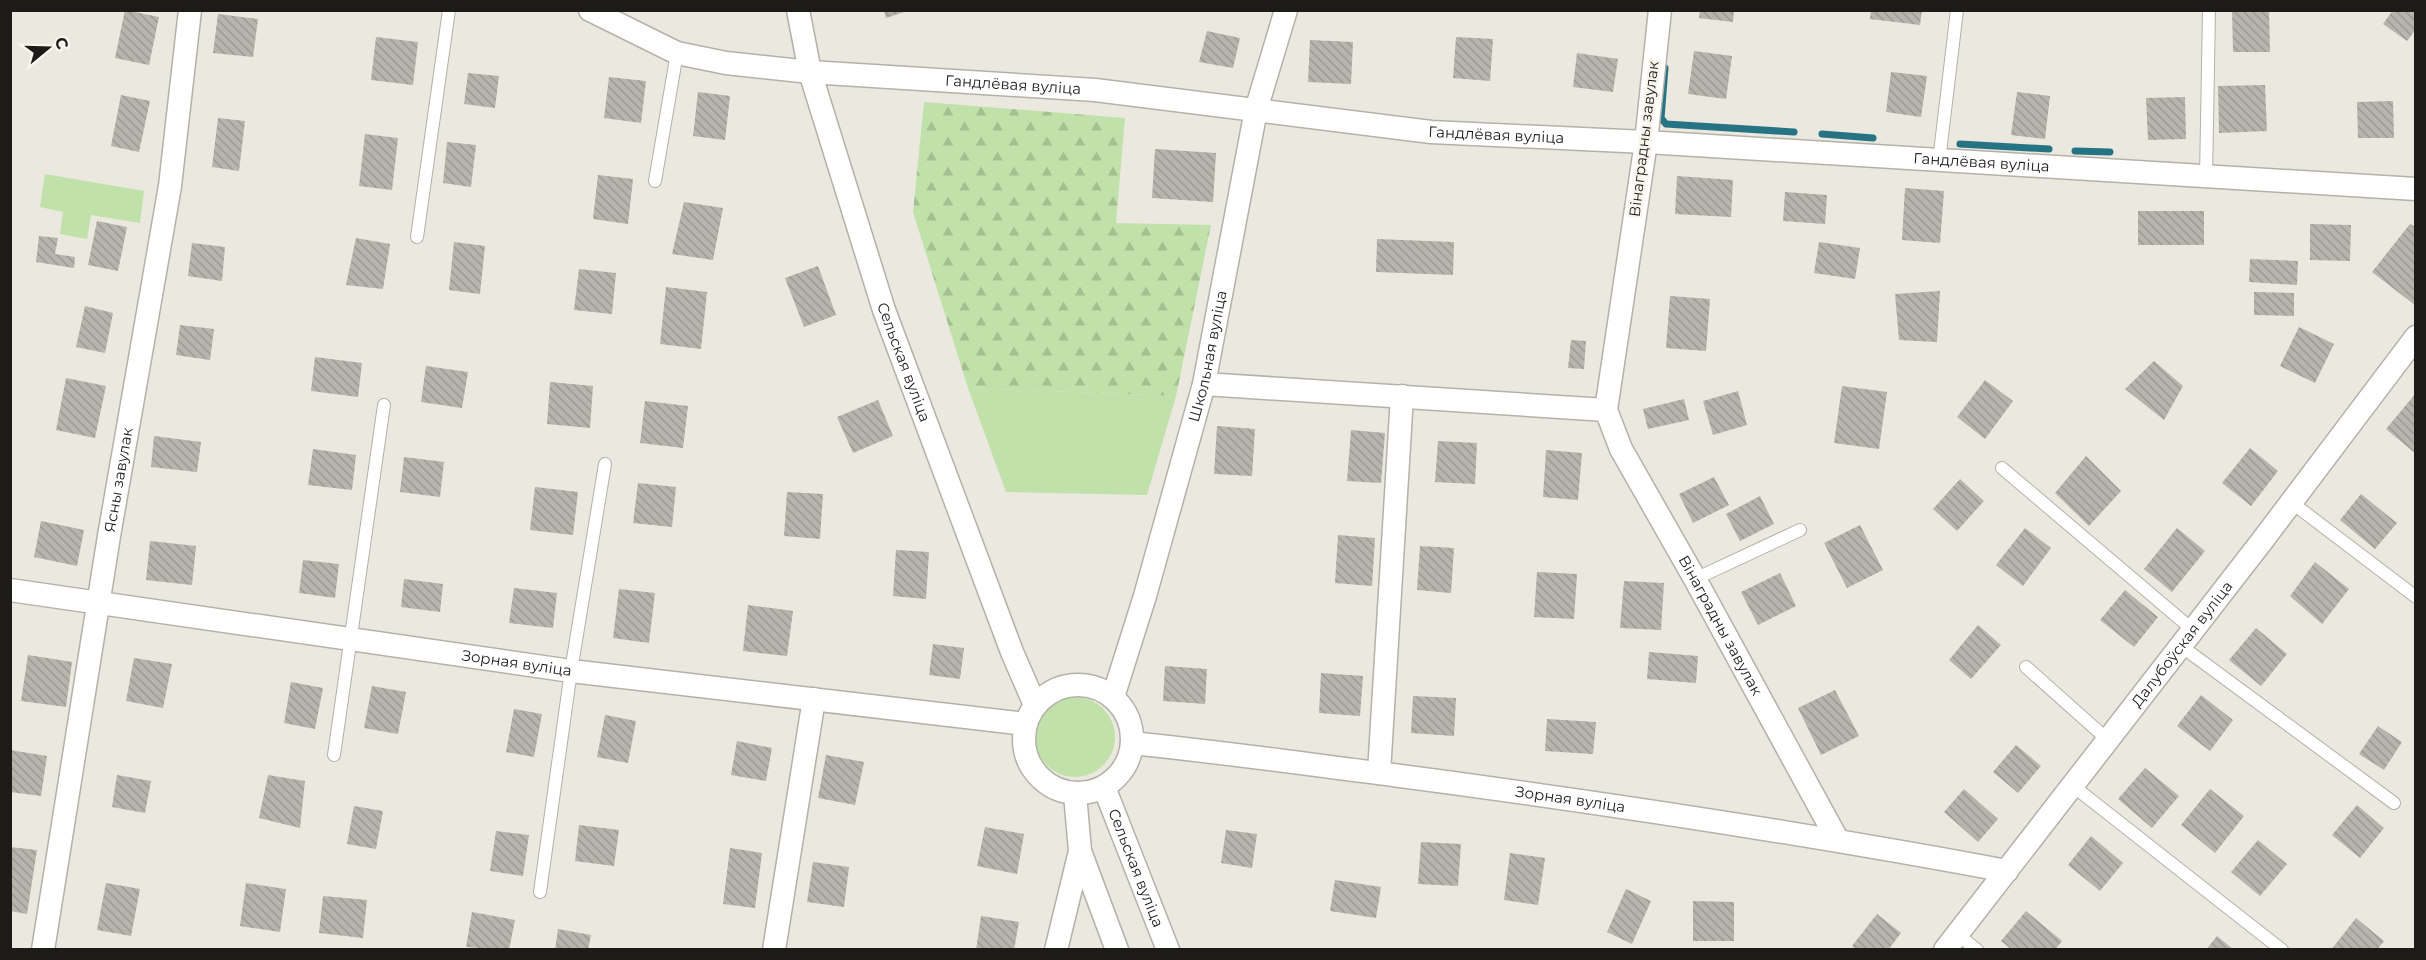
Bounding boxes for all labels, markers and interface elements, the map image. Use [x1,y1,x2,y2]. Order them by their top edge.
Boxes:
north arrow [18,18,78,78]
text: С [51,35,73,52]
street label: Вінаградны завулак [1625,60,1663,218]
street label: Гандлёвая вуліца [945,71,1082,98]
street label: Гандлёвая вуліца [1428,122,1565,147]
street label: Гандлёвая вуліца [1913,148,2050,176]
street label: Школьная вуліца [1184,289,1231,424]
street label: Сельская вуліца [873,300,935,424]
street label: Ясны завулак [100,426,137,534]
street label: Вінаградны завулак [1675,552,1767,699]
street label: Далубоўская вуліца [2127,577,2236,711]
street label: Зорная вуліца [461,645,573,680]
street label: Зорная вуліца [1514,782,1627,816]
street label: Сельская вуліца [1104,806,1168,930]

